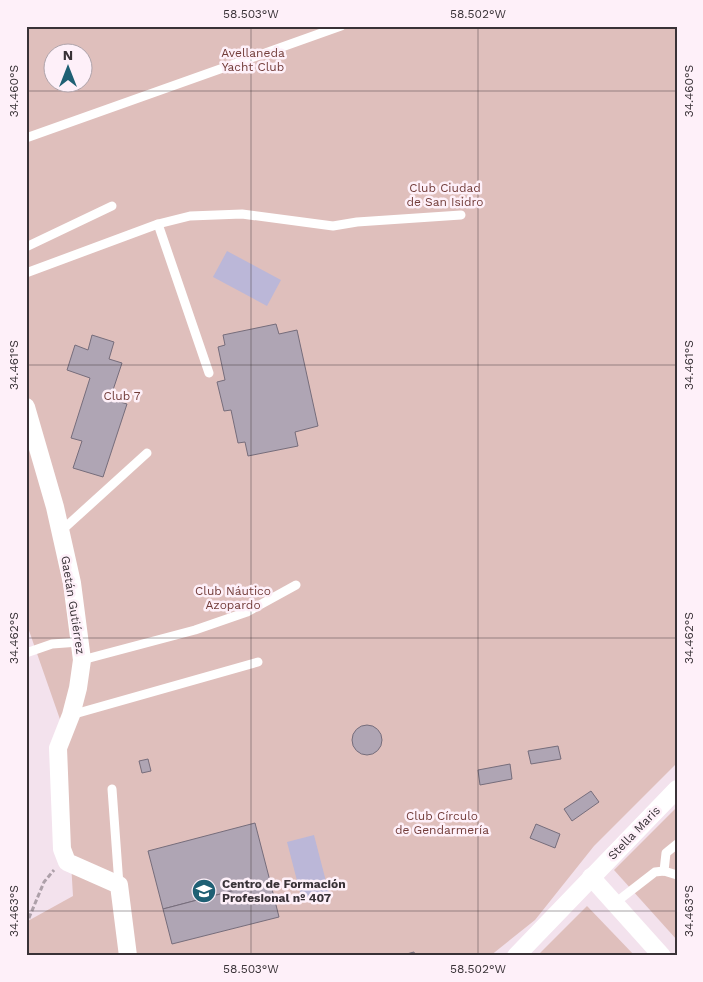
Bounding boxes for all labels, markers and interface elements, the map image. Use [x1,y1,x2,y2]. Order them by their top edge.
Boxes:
text: 58.503°W [223,7,279,21]
text: 58.502°W [450,7,506,21]
north arrow [42,42,92,92]
park label: Avellaneda Yacht Club [221,46,285,74]
text: N [63,47,73,63]
text: 34.460°S [7,65,21,117]
text: 34.460°S [682,65,696,117]
park label: Club Ciudad de San Isidro [407,181,483,209]
text: 34.461°S [7,340,21,390]
text: 34.461°S [682,340,696,390]
park label: Club 7 [103,389,141,403]
street label: Gaetán Gutiérrez [58,555,88,655]
park label: Club Náutico Azopardo [195,584,271,612]
text: 34.462°S [7,612,21,664]
text: 34.462°S [682,612,696,664]
street label: Stella Maris [605,803,663,863]
park label: Club Círculo de Gendarmería [395,809,489,837]
place label: Centro de Formación Profesional nº 407 [222,877,346,905]
school or university icon: Centro de Formación Profesional nº 407 [191,878,217,904]
text: 34.463°S [7,885,21,937]
text: 34.463°S [682,885,696,937]
text: 58.503°W [223,962,279,976]
text: 58.502°W [450,962,506,976]

